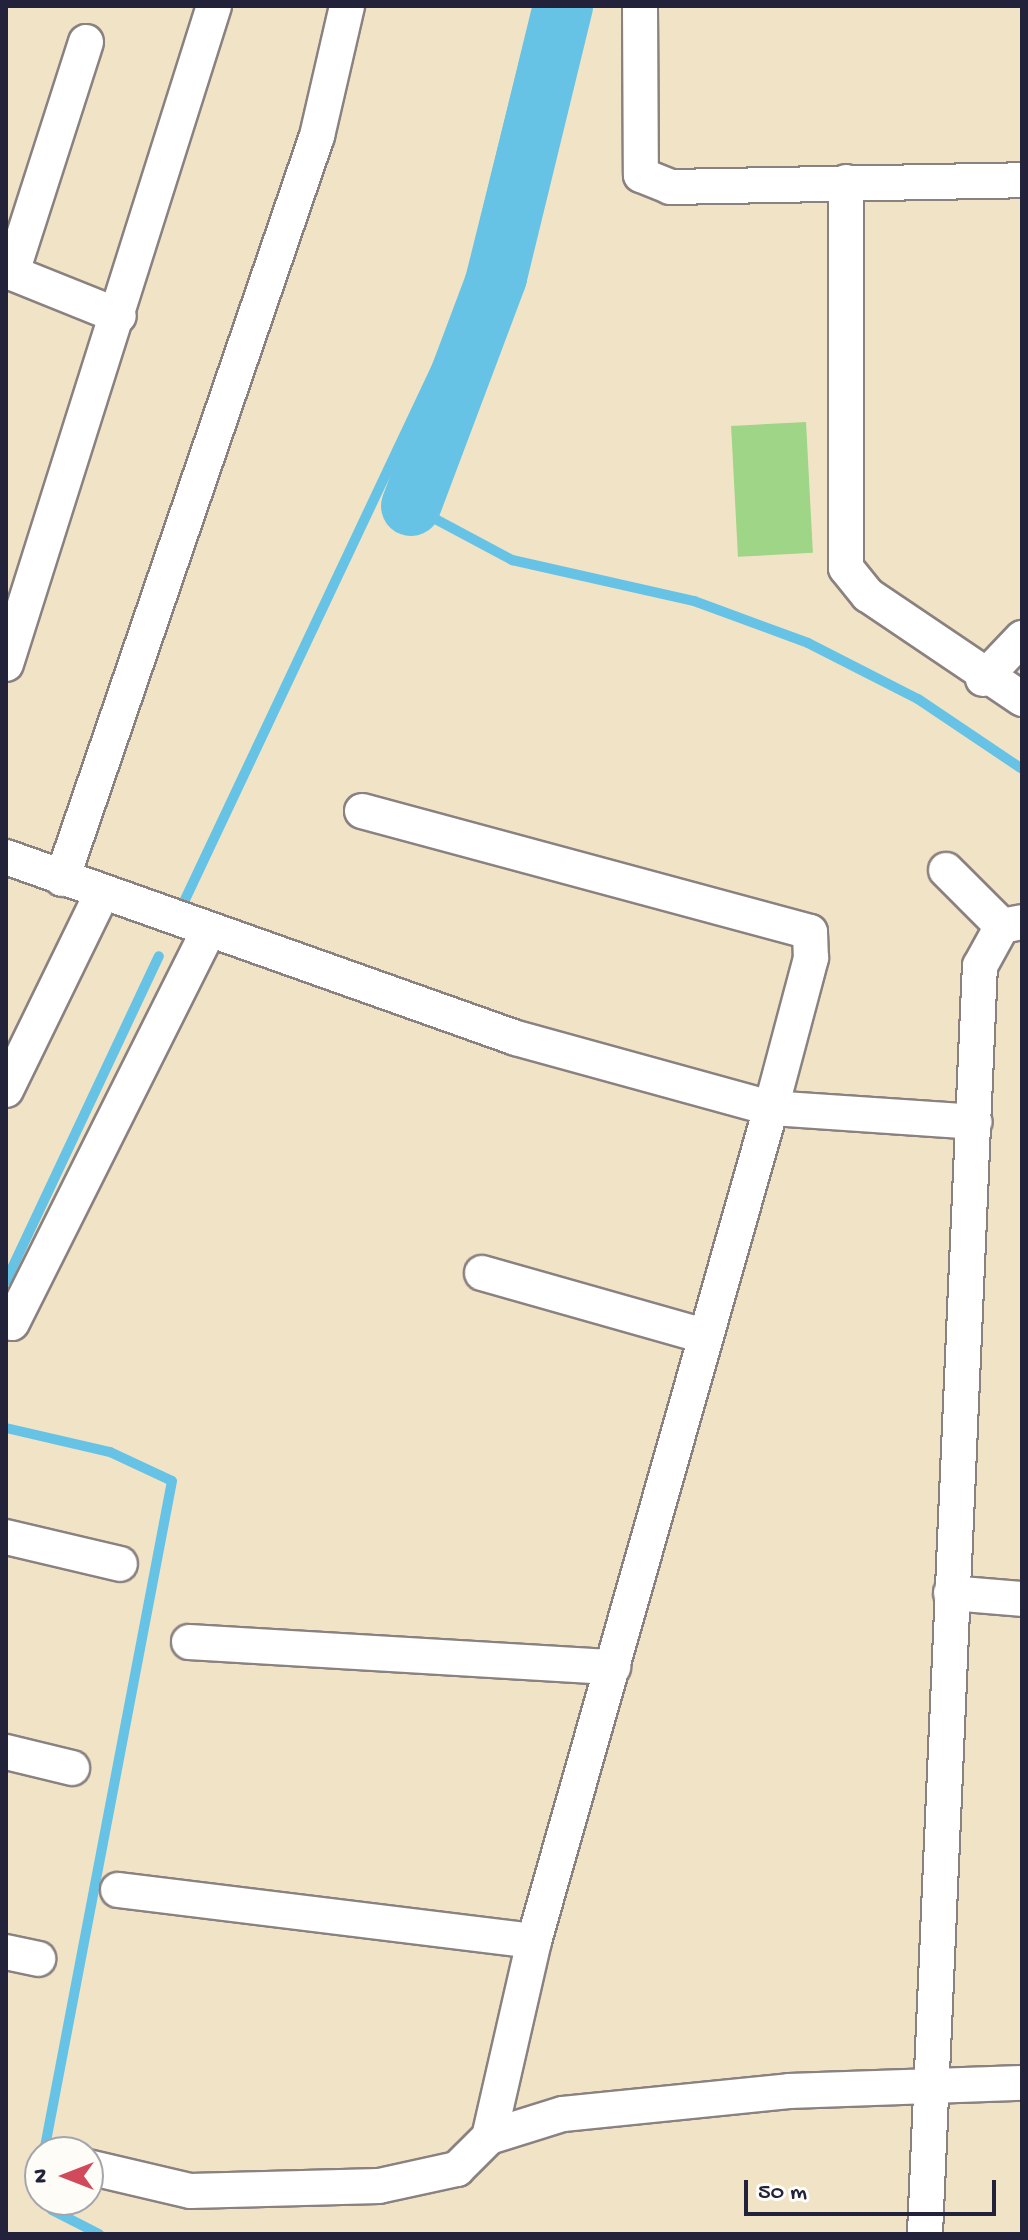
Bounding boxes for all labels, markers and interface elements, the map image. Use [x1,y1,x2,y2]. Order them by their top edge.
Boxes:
north arrow [24,2136,104,2216]
scale bar [748,2164,1000,2214]
text: N [29,2169,55,2183]
text: 50 m [758,2179,807,2208]

